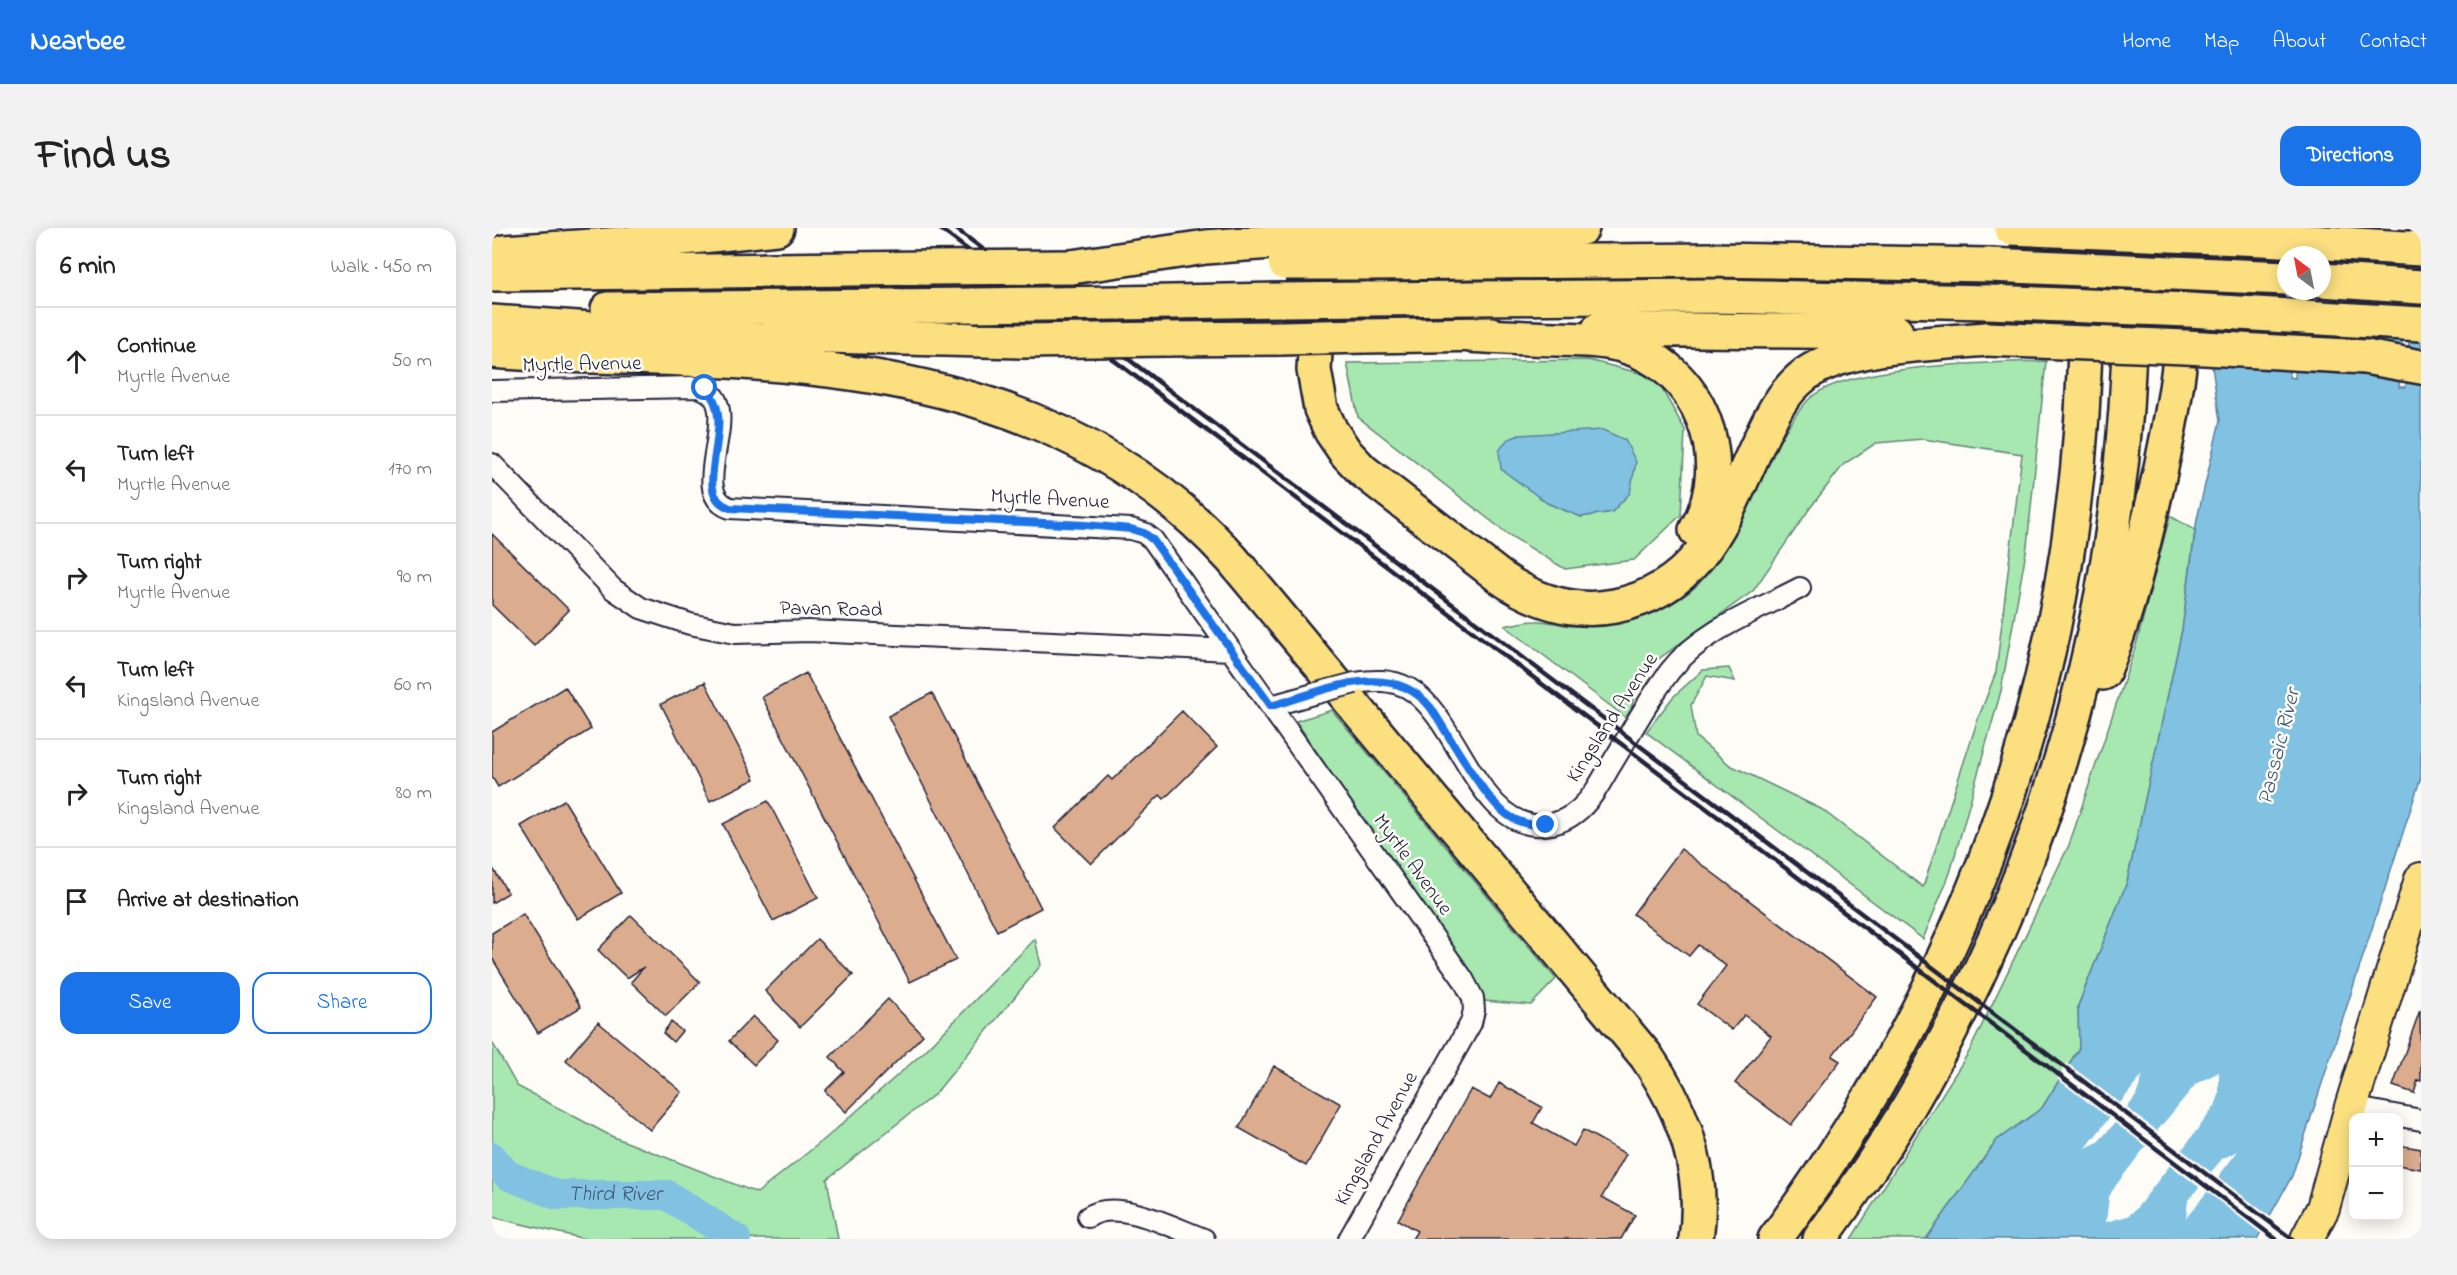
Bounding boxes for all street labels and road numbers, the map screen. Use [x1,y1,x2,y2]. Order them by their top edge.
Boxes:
street label: Myrtle Avenue [522,349,642,383]
street label: Myrtle Avenue [990,482,1111,520]
street label: Pavan Road [779,594,883,626]
street label: Kingsland Avenue [1560,647,1668,790]
street label: Myrtle Avenue [1363,808,1459,924]
street label: Kingsland Avenue [1328,1066,1428,1213]

